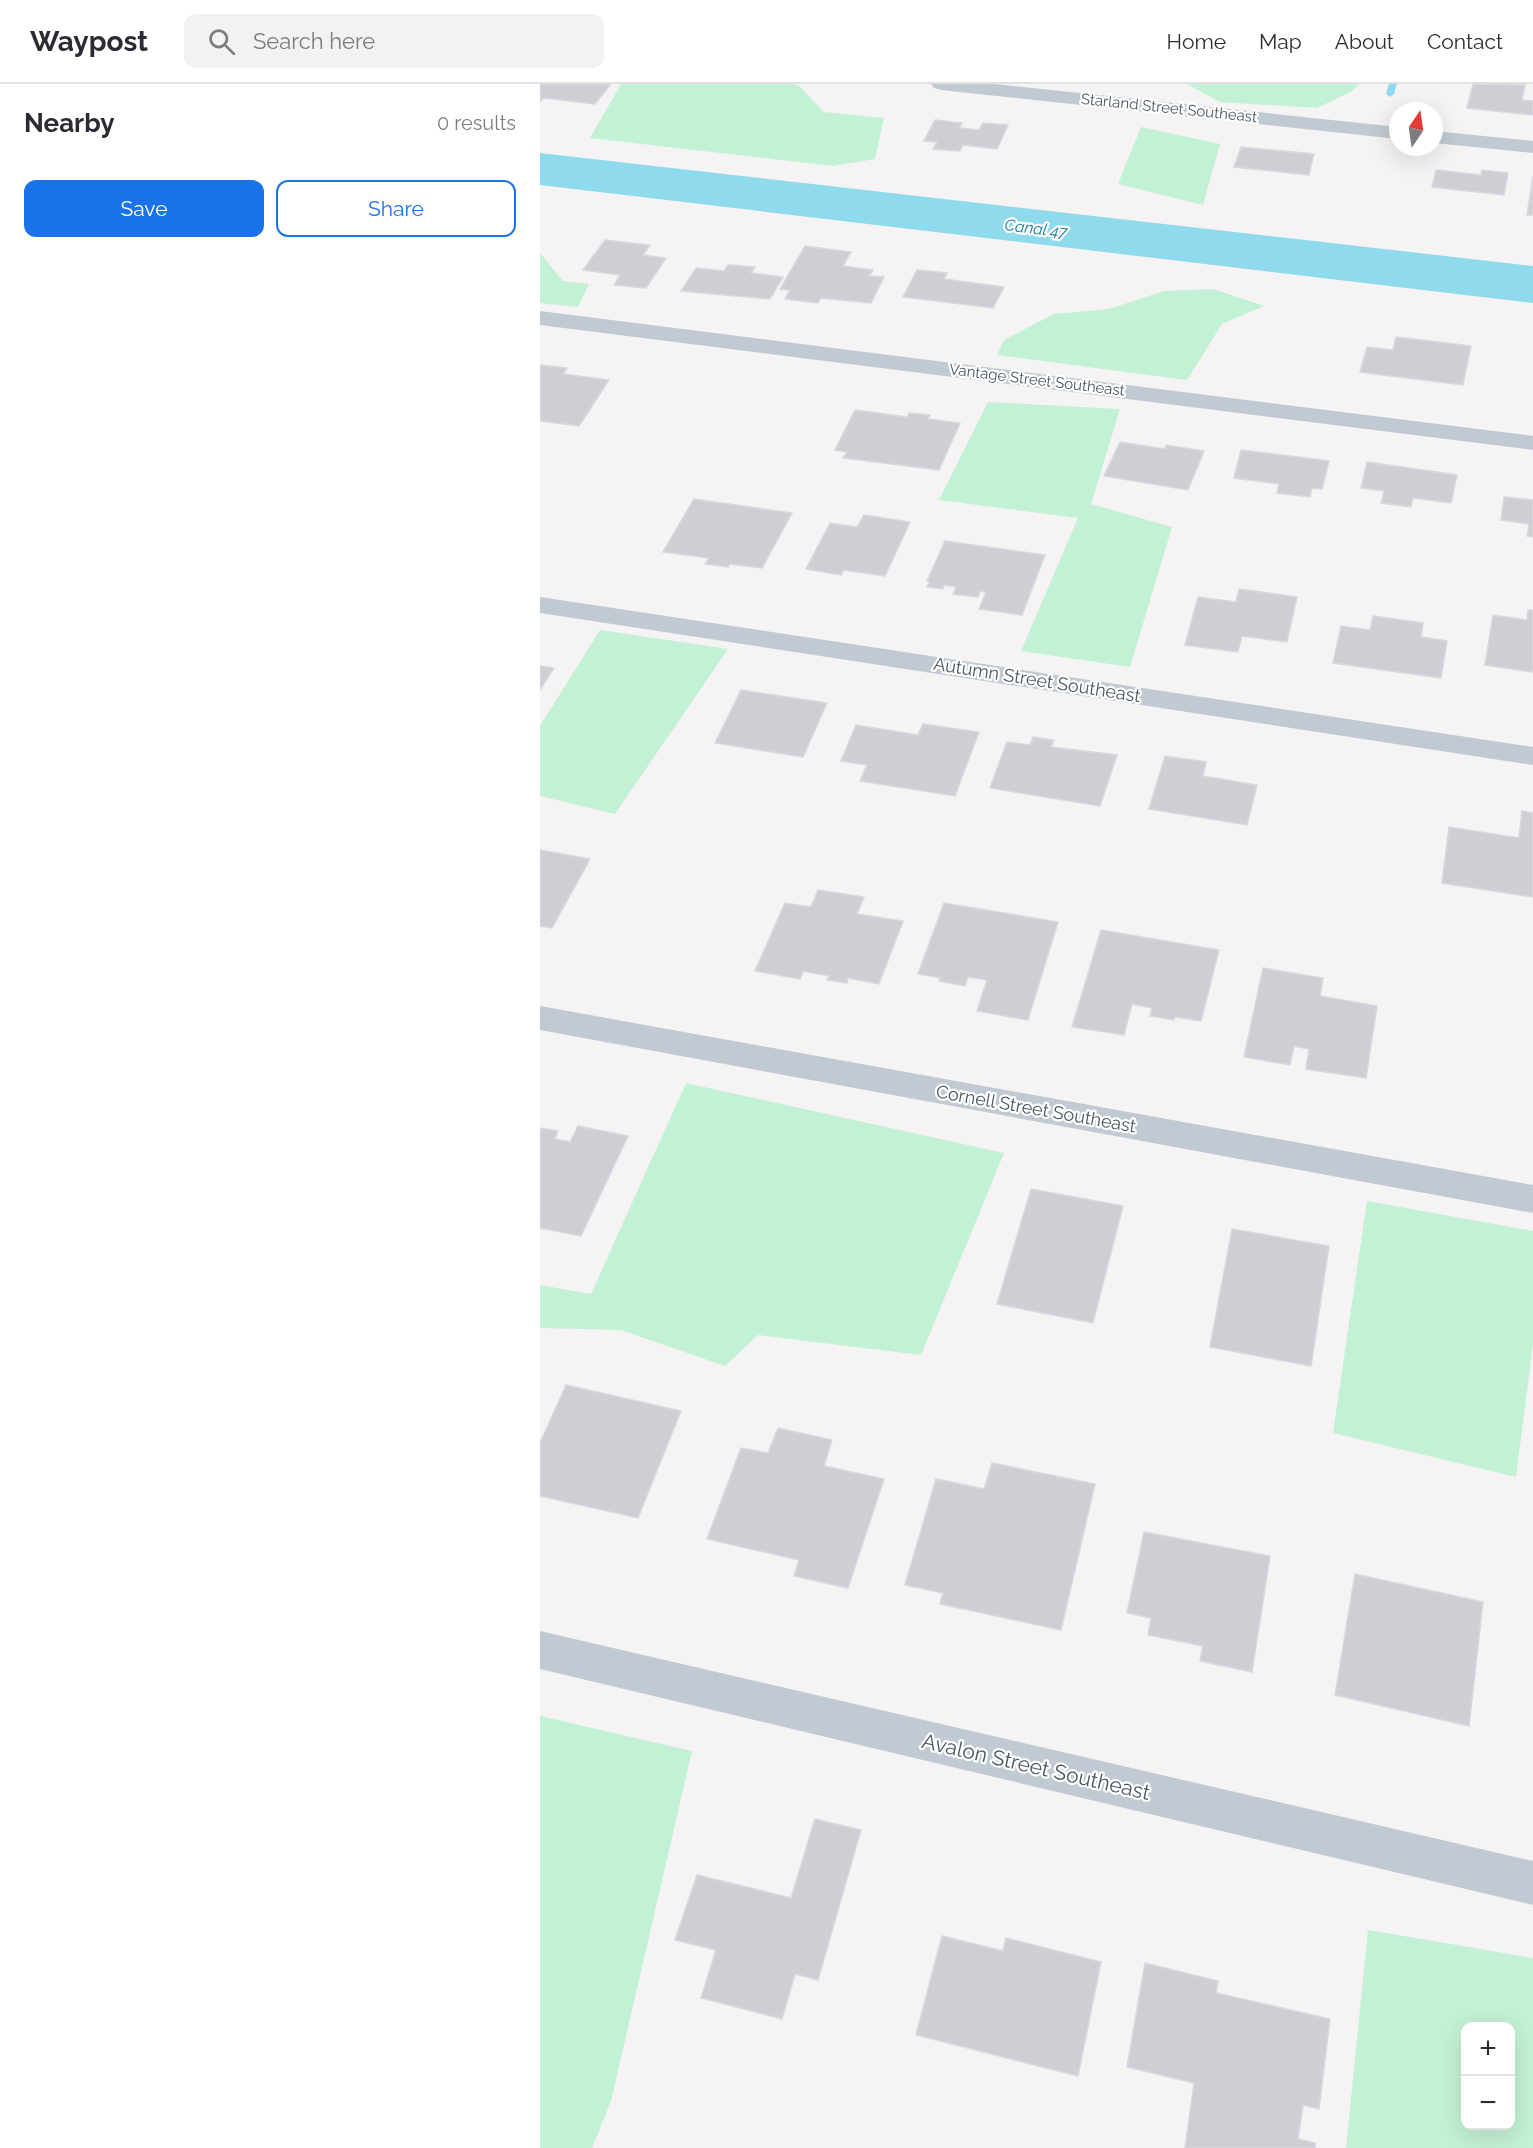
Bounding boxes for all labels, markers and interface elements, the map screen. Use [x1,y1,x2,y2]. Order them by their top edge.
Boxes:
search box [184,14,604,68]
text: Waypost [30,25,148,58]
icon: search [205,25,238,58]
text: Search here [253,28,375,54]
text: Home [1167,29,1226,54]
text: Map [1259,29,1302,54]
text: About [1335,29,1394,54]
text: Contact [1427,29,1503,54]
street label: Starland Street Southeast [1080,90,1258,126]
north arrow [1389,102,1443,156]
text: Nearby [24,108,114,138]
text: 0 results [437,111,516,135]
button: Save [24,180,264,237]
button: Share [276,180,516,237]
water label: Canal 47 [1004,215,1069,242]
street label: Vantage Street Southeast [948,360,1126,400]
street label: Autumn Street Southeast [932,653,1142,706]
street label: Cornell Street Southeast [934,1081,1138,1136]
street label: Avalon Street Southeast [920,1728,1153,1805]
map controls [1461,2022,1515,2130]
button: + [1461,2022,1515,2076]
button: − [1461,2076,1515,2130]

